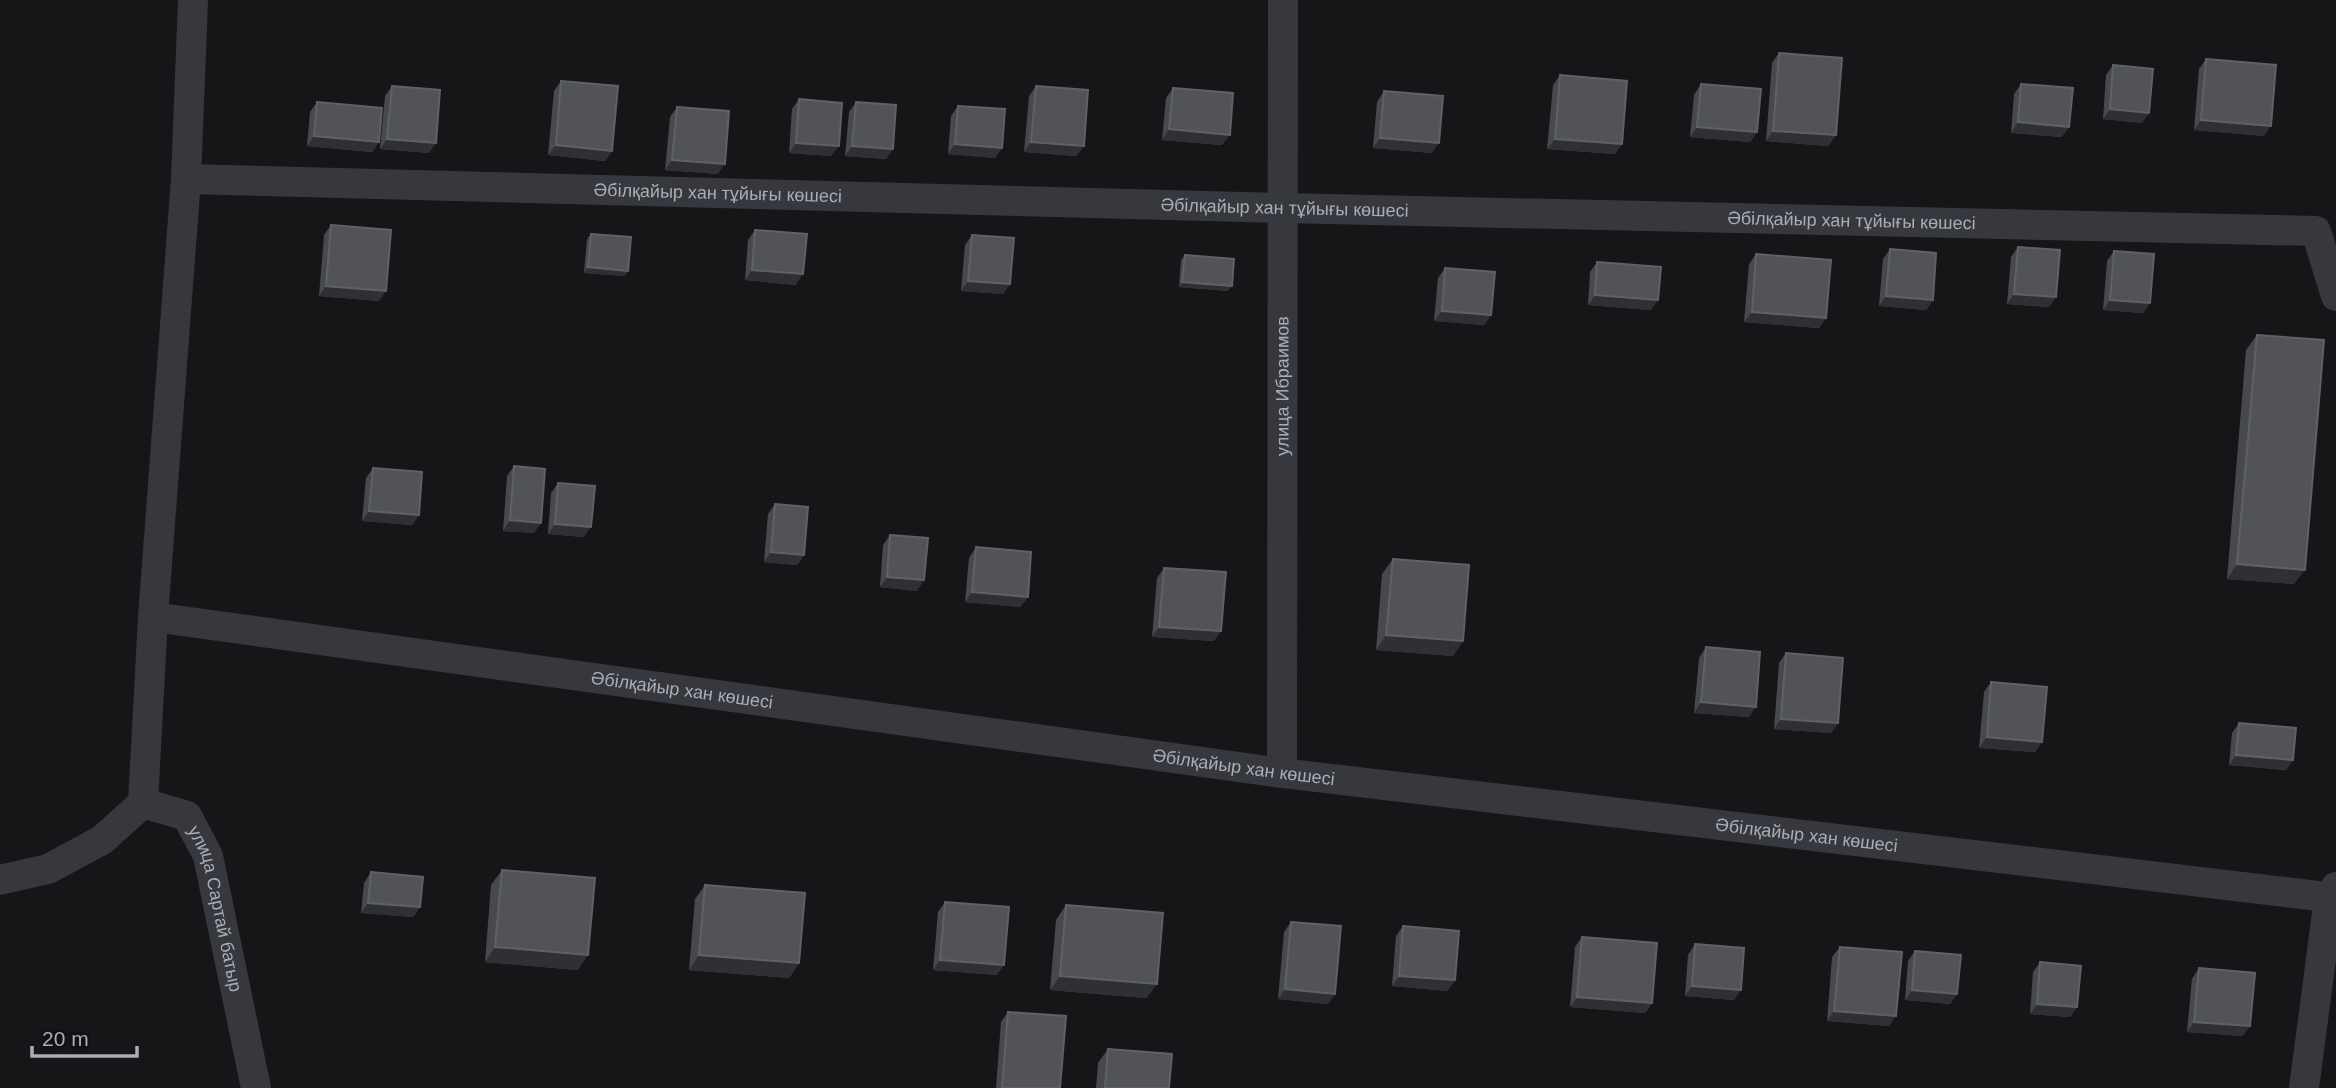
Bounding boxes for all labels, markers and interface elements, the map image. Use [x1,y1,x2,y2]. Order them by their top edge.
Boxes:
street label: Әбілқайыр хан тұйығы көшесі [593,180,842,206]
street label: Әбілқайыр хан тұйығы көшесі [1160,195,1409,221]
street label: Әбілқайыр хан тұйығы көшесі [1727,208,1976,233]
street label: улица Ибраимов [1272,316,1293,456]
street label: Әбілқайыр хан көшесі [590,668,774,713]
street label: Әбілқайыр хан көшесі [1151,745,1336,789]
street label: Әбілқайыр хан көшесі [1714,814,1899,856]
street label: улица Сартай батыр [184,822,246,994]
scale bar [32,1014,136,1058]
text: 20 m [42,1027,89,1050]

